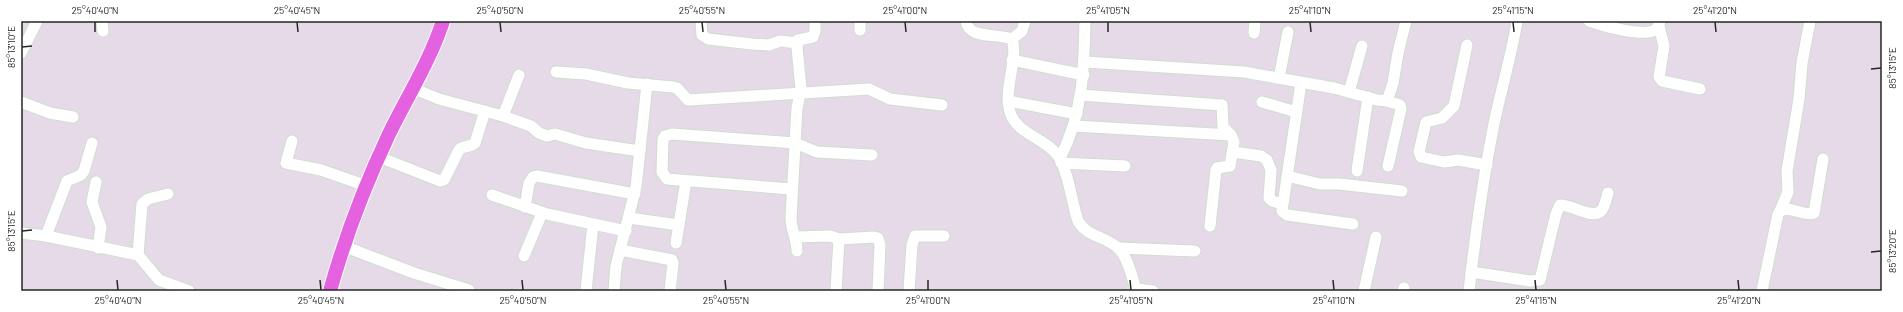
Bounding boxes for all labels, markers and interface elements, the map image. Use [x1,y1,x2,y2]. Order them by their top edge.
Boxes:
text: 25°40'40"N [71,4,119,16]
text: 25°40'45"N [274,4,320,16]
text: 25°40'50"N [477,4,523,16]
text: 25°40'55"N [679,4,725,16]
text: 25°41'00"N [883,4,927,16]
text: 25°41'05"N [1086,4,1130,16]
text: 25°41'10"N [1289,4,1331,16]
text: 25°41'15"N [1492,4,1534,16]
text: 25°41'20"N [1693,4,1737,16]
text: 85°13'10"E [5,26,17,68]
text: 85°13'15"E [1886,47,1898,89]
text: 85°13'15"E [5,210,17,252]
text: 85°13'20"E [1886,229,1898,273]
text: 25°40'40"N [94,294,142,306]
text: 25°40'45"N [298,294,344,306]
text: 25°40'50"N [500,294,546,306]
text: 25°40'55"N [703,294,749,306]
text: 25°41'00"N [906,294,950,306]
text: 25°41'05"N [1109,294,1153,306]
text: 25°41'10"N [1313,294,1355,306]
text: 25°41'15"N [1515,294,1557,306]
text: 25°41'20"N [1717,294,1761,306]

